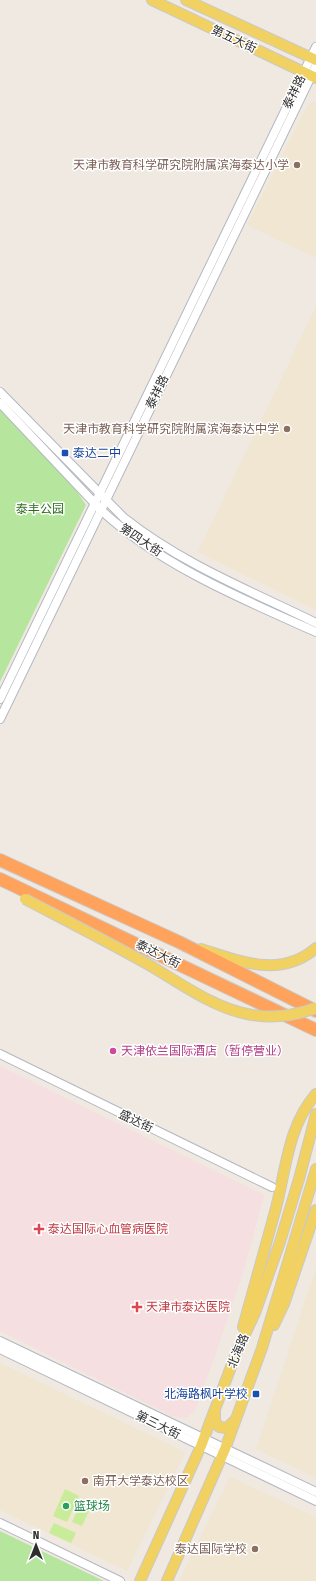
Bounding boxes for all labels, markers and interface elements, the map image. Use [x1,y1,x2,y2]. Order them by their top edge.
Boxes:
street label: 第五大街 [209,23,259,55]
street label: 泰祥路 [280,73,308,111]
place label: 天津市教育科学研究院附属滨海泰达小学 [73,158,289,172]
marker: 天津市教育科学研究院附属滨海泰达小学 [292,160,302,170]
street label: 泰祥路 [143,373,171,411]
place label: 天津市教育科学研究院附属滨海泰达中学 [63,422,279,436]
marker: 天津市教育科学研究院附属滨海泰达中学 [282,424,292,434]
place label: 泰达二中 [73,446,121,460]
marker: 泰达二中 [60,448,70,458]
park label: 泰丰公园 [16,502,64,516]
street label: 第四大街 [117,521,165,559]
street label: 泰达大街 [133,937,183,971]
place label: 天津依兰国际酒店（暂停营业） [121,1044,289,1058]
marker: 天津依兰国际酒店（暂停营业） [108,1046,118,1056]
street label: 盛达街 [117,1107,155,1135]
place label: 泰达国际心血管病医院 [48,1222,168,1236]
marker: 泰达国际心血管病医院 [33,1223,45,1235]
place label: 天津市泰达医院 [146,1300,230,1314]
marker: 天津市泰达医院 [131,1301,143,1313]
street label: 北海路 [225,1332,251,1370]
place label: 北海路枫叶学校 [164,1387,248,1401]
marker: 北海路枫叶学校 [251,1389,261,1399]
street label: 第三大街 [133,1408,183,1442]
place label: 南开大学泰达校区 [93,1474,189,1488]
marker: 南开大学泰达校区 [80,1476,90,1486]
place label: 篮球场 [74,1499,110,1513]
marker: 篮球场 [61,1501,71,1511]
north arrow [16,1525,56,1565]
text: N [33,1529,39,1542]
place label: 泰达国际学校 [175,1542,247,1556]
marker: 泰达国际学校 [250,1544,260,1554]

